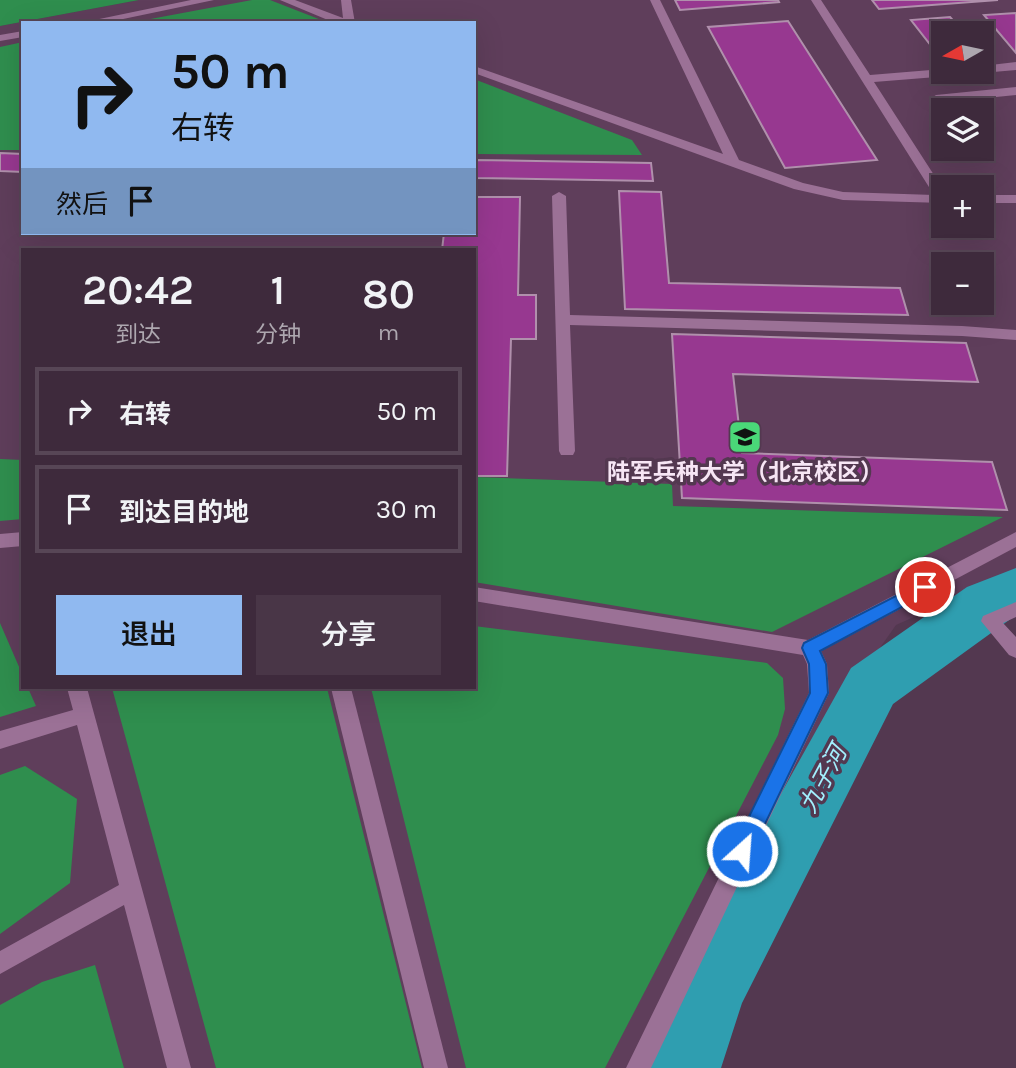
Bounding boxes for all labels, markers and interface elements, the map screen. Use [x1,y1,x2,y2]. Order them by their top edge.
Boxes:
north arrow [931,21,994,84]
map controls [931,21,994,315]
text: 50 m [171,43,289,100]
icon: right [56,49,147,140]
button: layers [931,98,994,161]
text: 右转 [171,110,235,147]
button: + [931,175,994,238]
icon: arrive [122,182,160,220]
text: 然后 [56,189,108,220]
button: − [931,252,994,315]
text: 20:42 [82,265,194,315]
text: 1 [271,265,285,315]
text: 80 [362,269,415,319]
text: m [378,319,399,346]
text: 到达 [115,321,161,348]
text: 分钟 [255,321,301,348]
icon: right [60,392,98,430]
text: 50 m [376,396,437,427]
text: 右转 [119,399,171,430]
school or university icon: 陆军兵种大学（北京校区） [726,418,764,456]
place label: 陆军兵种大学（北京校区） [607,459,883,486]
icon: arrive [60,490,98,528]
text: 30 m [376,494,437,525]
text: 到达目的地 [119,497,249,528]
pin [895,557,955,617]
icon: arrive [906,568,944,606]
button: 退出 [56,595,242,675]
button: 分享 [256,595,441,675]
water label: 九子河 [794,737,854,817]
position arrow [705,814,779,888]

